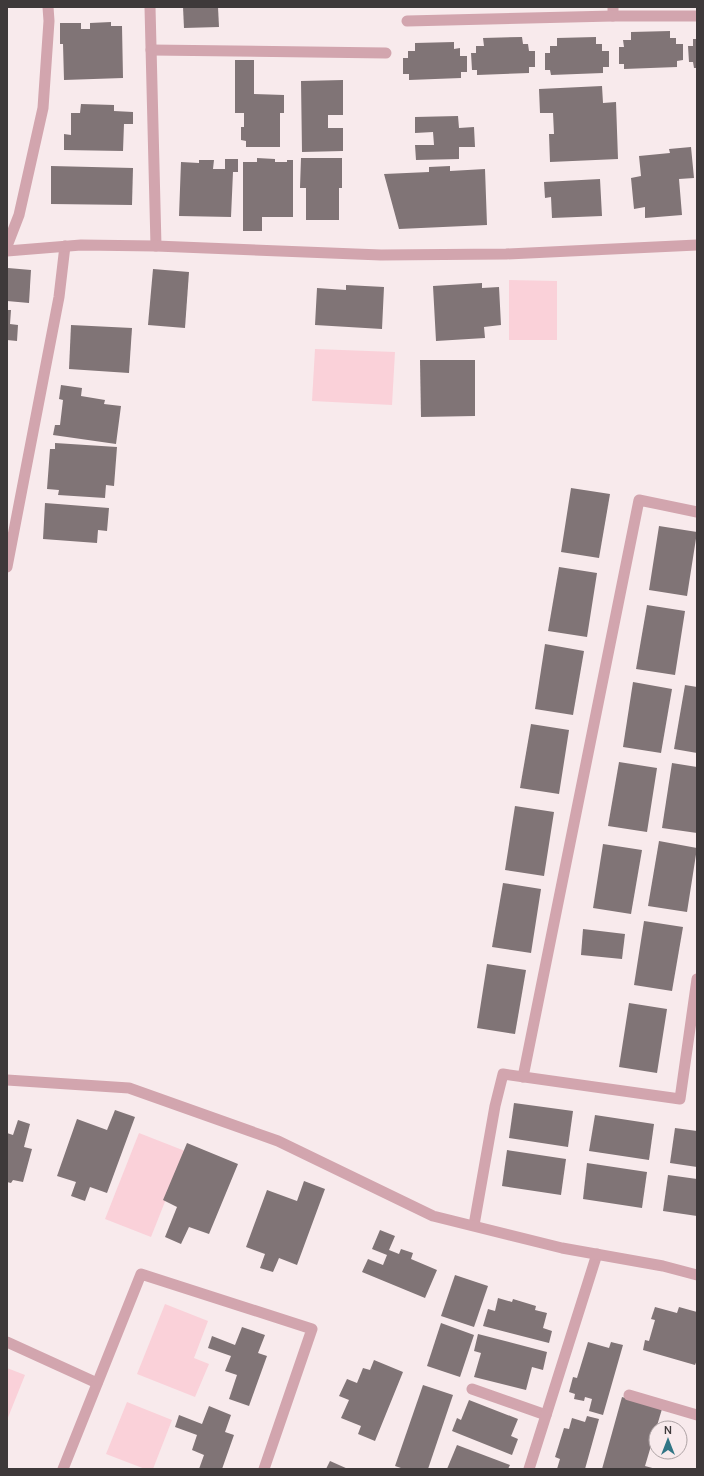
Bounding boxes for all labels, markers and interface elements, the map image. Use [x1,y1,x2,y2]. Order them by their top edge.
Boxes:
north arrow [648,1420,688,1460]
text: N [664,1422,672,1437]

